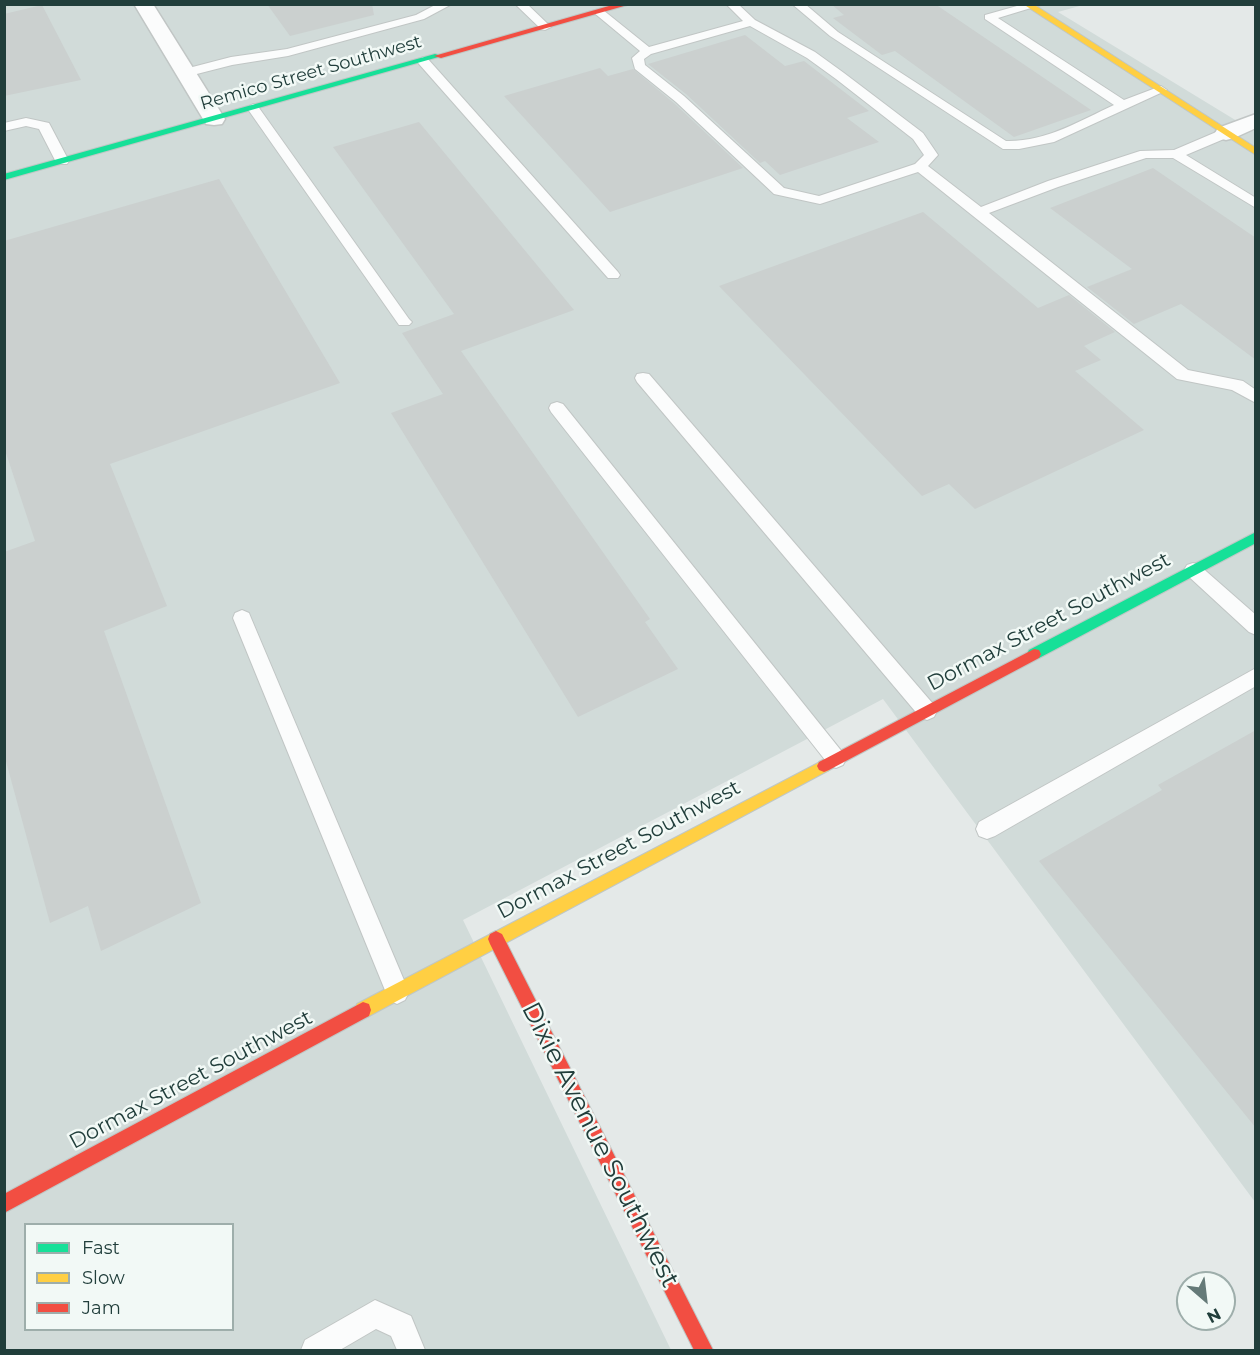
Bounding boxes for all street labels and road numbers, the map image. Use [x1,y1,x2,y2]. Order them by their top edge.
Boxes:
street label: Remico Street Southwest [198,31,424,115]
street label: Dormax Street Southwest [923,547,1175,697]
street label: Dormax Street Southwest [493,775,745,925]
street label: Dixie Avenue Southwest [514,997,686,1293]
street label: Dormax Street Southwest [65,1005,317,1155]

